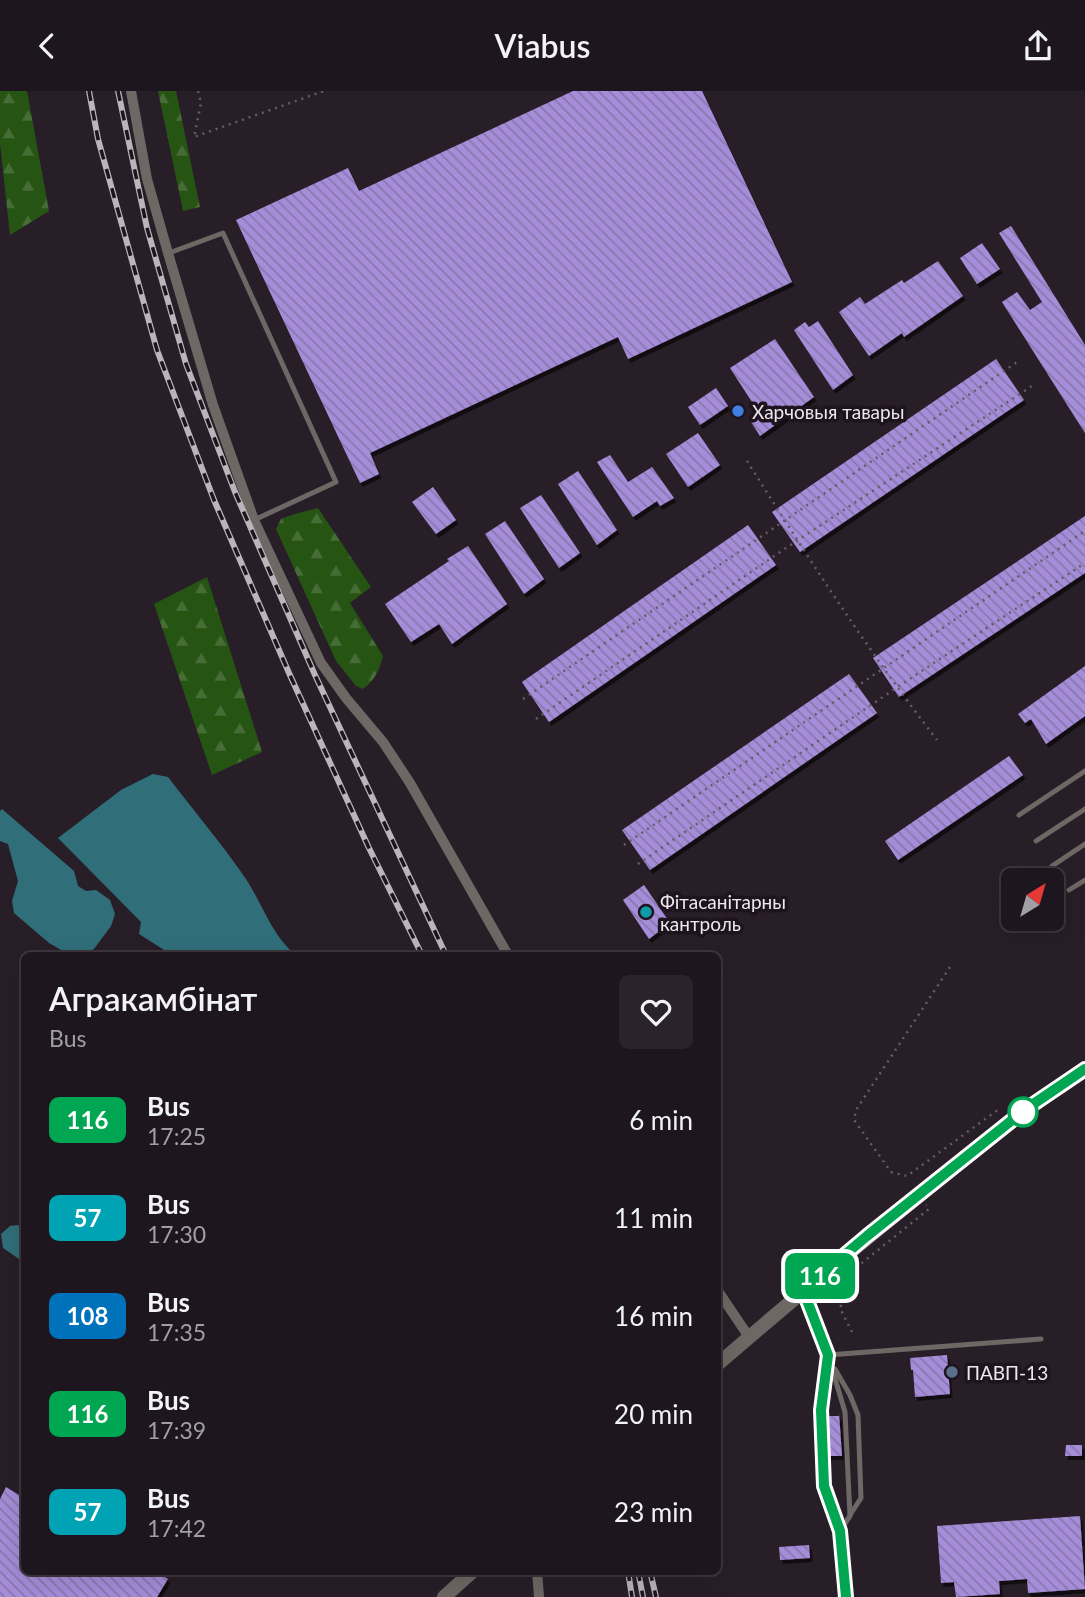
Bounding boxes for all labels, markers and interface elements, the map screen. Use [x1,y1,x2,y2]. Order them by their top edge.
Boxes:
text: Viabus [495,26,590,65]
icon: back [28,27,66,65]
icon: share [1019,27,1057,65]
place label: Харчовыя тавары [752,400,904,423]
marker: Харчовыя тавары [730,403,746,419]
north arrow [1001,868,1064,931]
map controls [1001,868,1064,931]
place label: Фітасанітарны кантроль [660,890,786,935]
marker: Фітасанітарны кантроль [638,904,654,920]
button: heart [619,975,693,1049]
text: Агракамбінат [49,978,257,1018]
text: Bus [49,1024,86,1052]
text: Bus [147,1090,190,1122]
unlabelled marker [1008,1097,1038,1127]
text: 6 min [629,1104,693,1136]
text: 116 [67,1105,108,1134]
text: 17:25 [147,1122,206,1150]
text: Bus [147,1188,190,1220]
text: 11 min [614,1202,693,1234]
text: 57 [74,1203,101,1232]
text: 17:30 [147,1220,206,1248]
line badge: 116 [780,1253,860,1299]
text: 116 [799,1261,841,1290]
text: Bus [147,1286,190,1318]
text: 16 min [614,1300,693,1332]
text: 108 [67,1301,108,1330]
text: 17:35 [147,1318,206,1346]
place label: ПАВП-13 [966,1361,1048,1384]
marker: ПАВП-13 [944,1364,960,1380]
text: Bus [147,1384,190,1416]
text: 20 min [614,1398,693,1430]
text: 116 [67,1399,108,1428]
text: 17:39 [147,1416,206,1444]
text: Bus [147,1482,190,1514]
text: 23 min [614,1496,693,1528]
text: 57 [74,1497,101,1526]
text: 17:42 [147,1514,206,1542]

